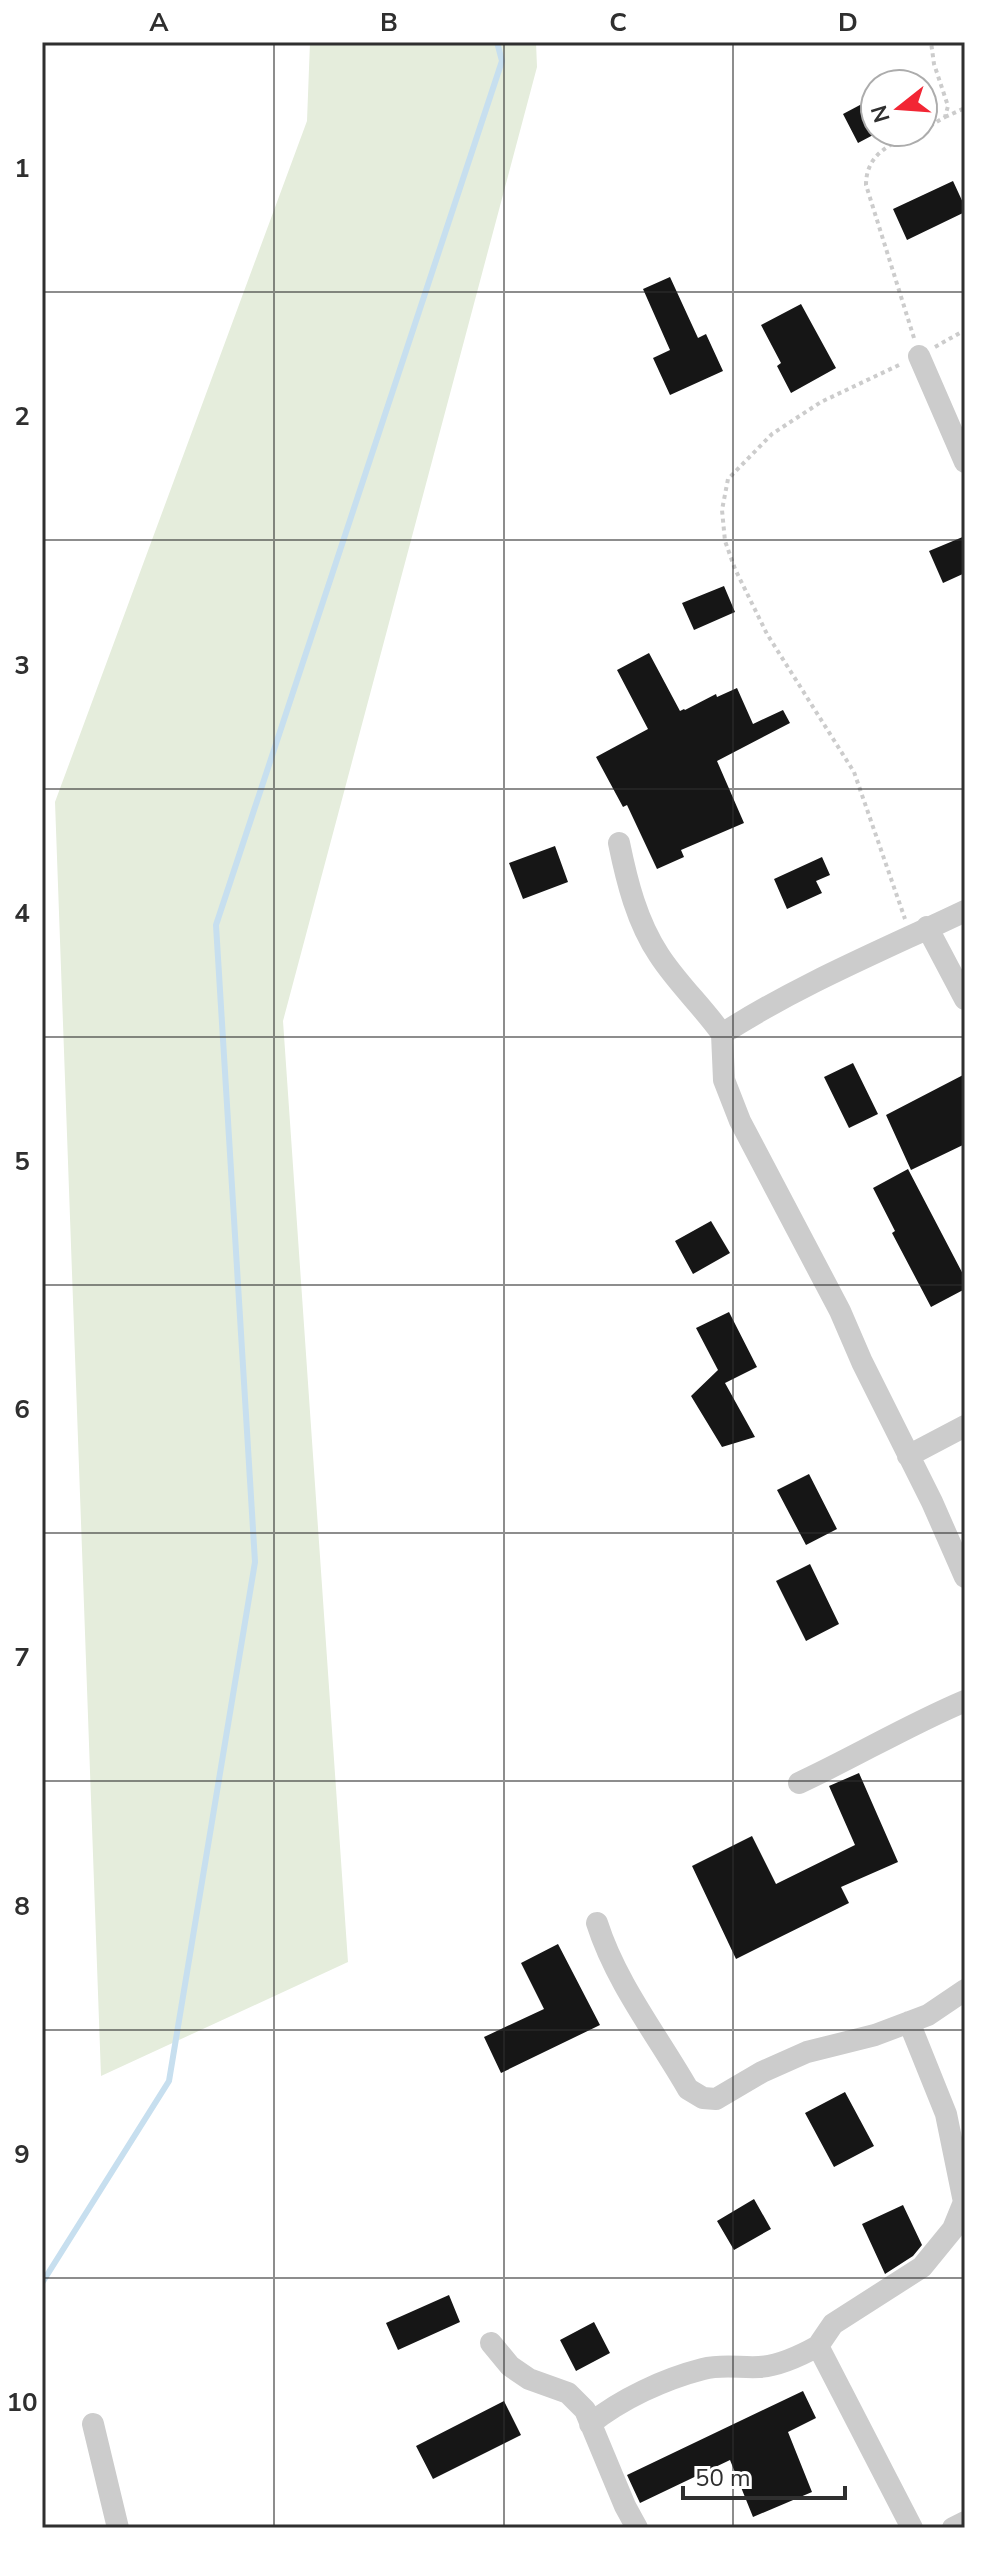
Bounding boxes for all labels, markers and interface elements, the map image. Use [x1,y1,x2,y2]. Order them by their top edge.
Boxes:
text: A [149,5,169,40]
text: B [380,5,398,40]
text: C [609,5,627,40]
text: D [838,5,858,40]
north arrow [859,68,939,148]
text: N [864,101,898,126]
text: 1 [14,151,30,186]
text: 2 [14,399,30,434]
text: 3 [14,648,30,683]
text: 4 [14,896,30,931]
text: 5 [14,1144,30,1179]
text: 6 [14,1392,30,1427]
text: 7 [14,1640,30,1675]
text: 8 [14,1889,30,1924]
text: 9 [14,2137,30,2172]
text: 10 [6,2385,38,2420]
scale bar [683,2450,845,2500]
text: 50 m [695,2462,751,2494]

